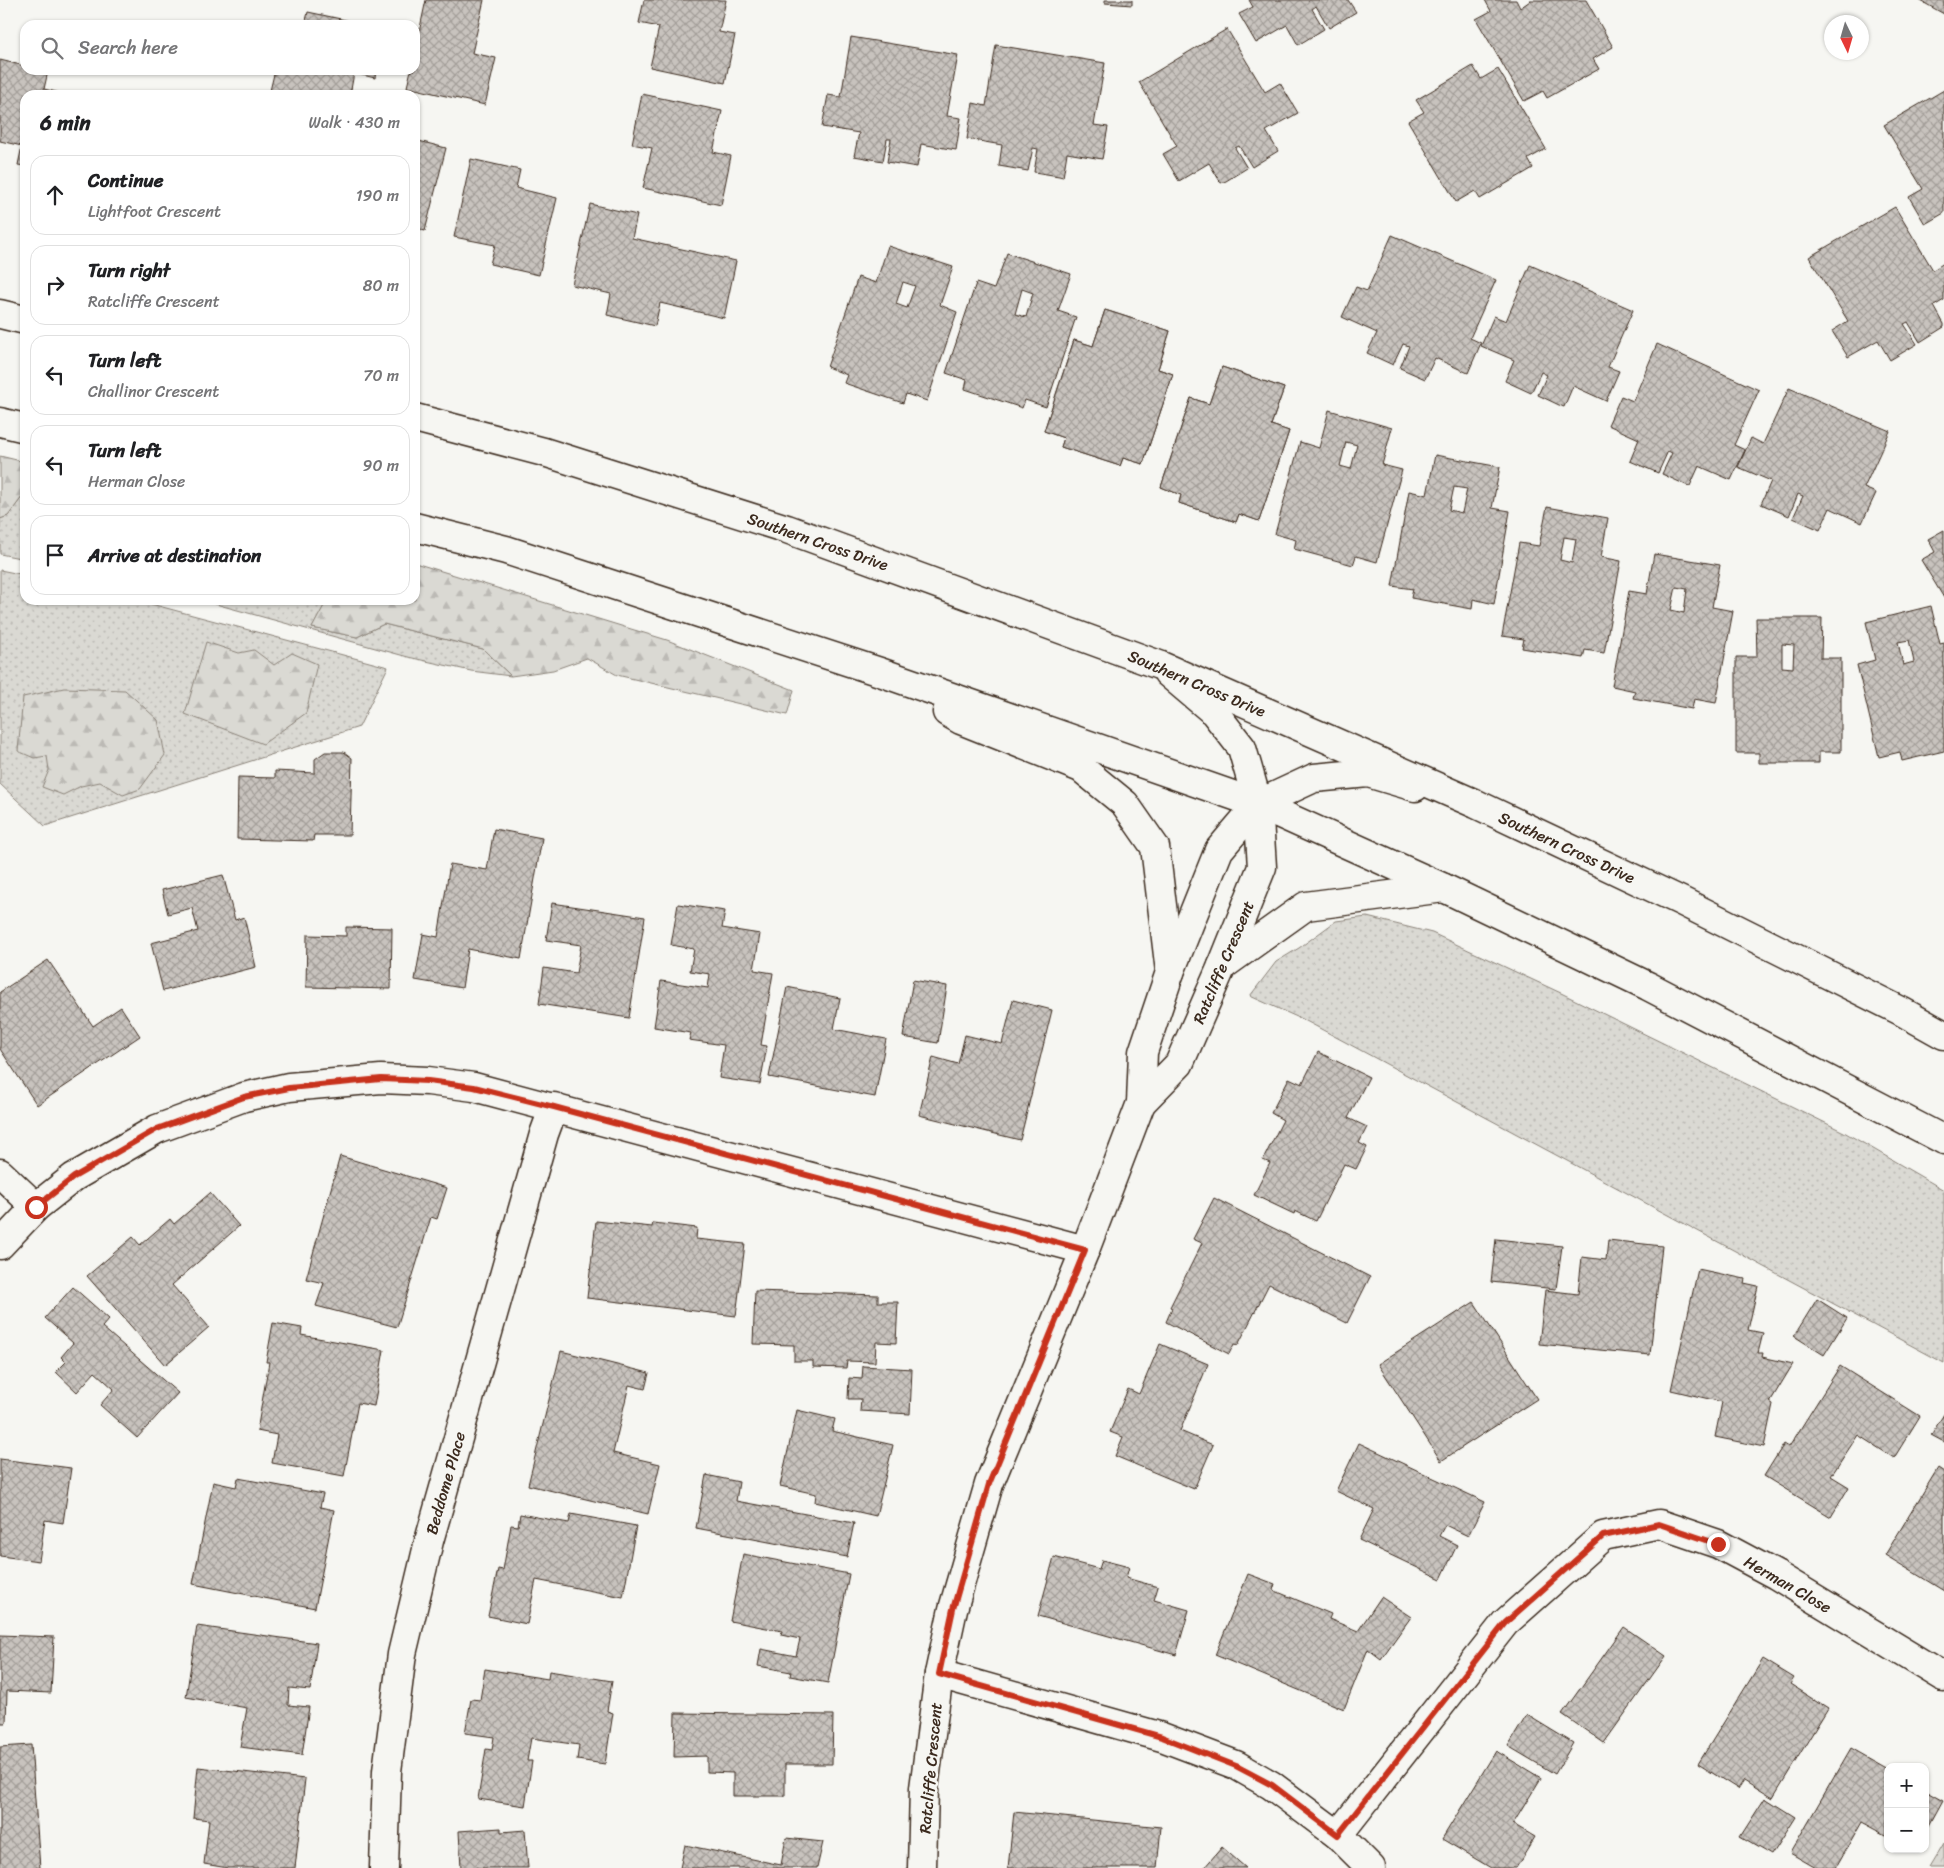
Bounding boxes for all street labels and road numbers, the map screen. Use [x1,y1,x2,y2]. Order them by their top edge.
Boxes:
street label: Southern Cross Drive [743,504,893,579]
street label: Southern Cross Drive [1123,641,1271,726]
street label: Southern Cross Drive [1494,803,1640,892]
street label: Ratcliffe Crescent [1184,896,1263,1028]
street label: Beddome Place [417,1428,474,1538]
street label: Herman Close [1738,1548,1837,1621]
street label: Ratcliffe Crescent [910,1701,951,1835]

